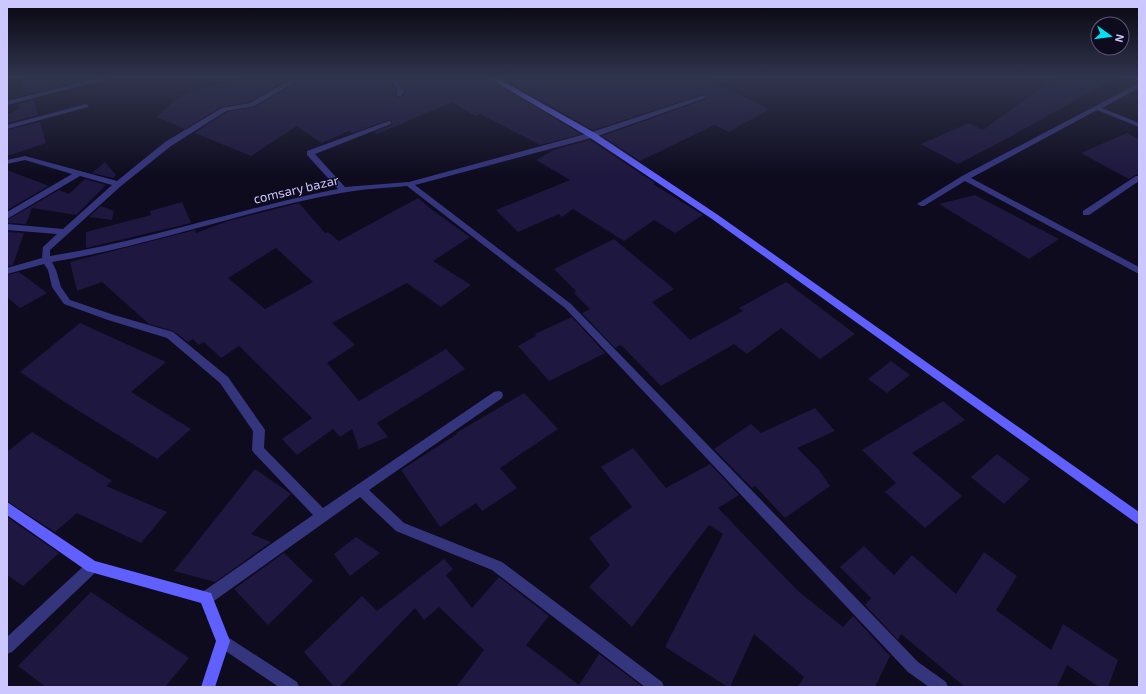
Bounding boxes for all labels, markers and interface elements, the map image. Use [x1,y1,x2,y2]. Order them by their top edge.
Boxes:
north arrow [1090,16,1130,56]
text: N [1113,33,1127,44]
street label: comsary bazar [252,171,340,207]

